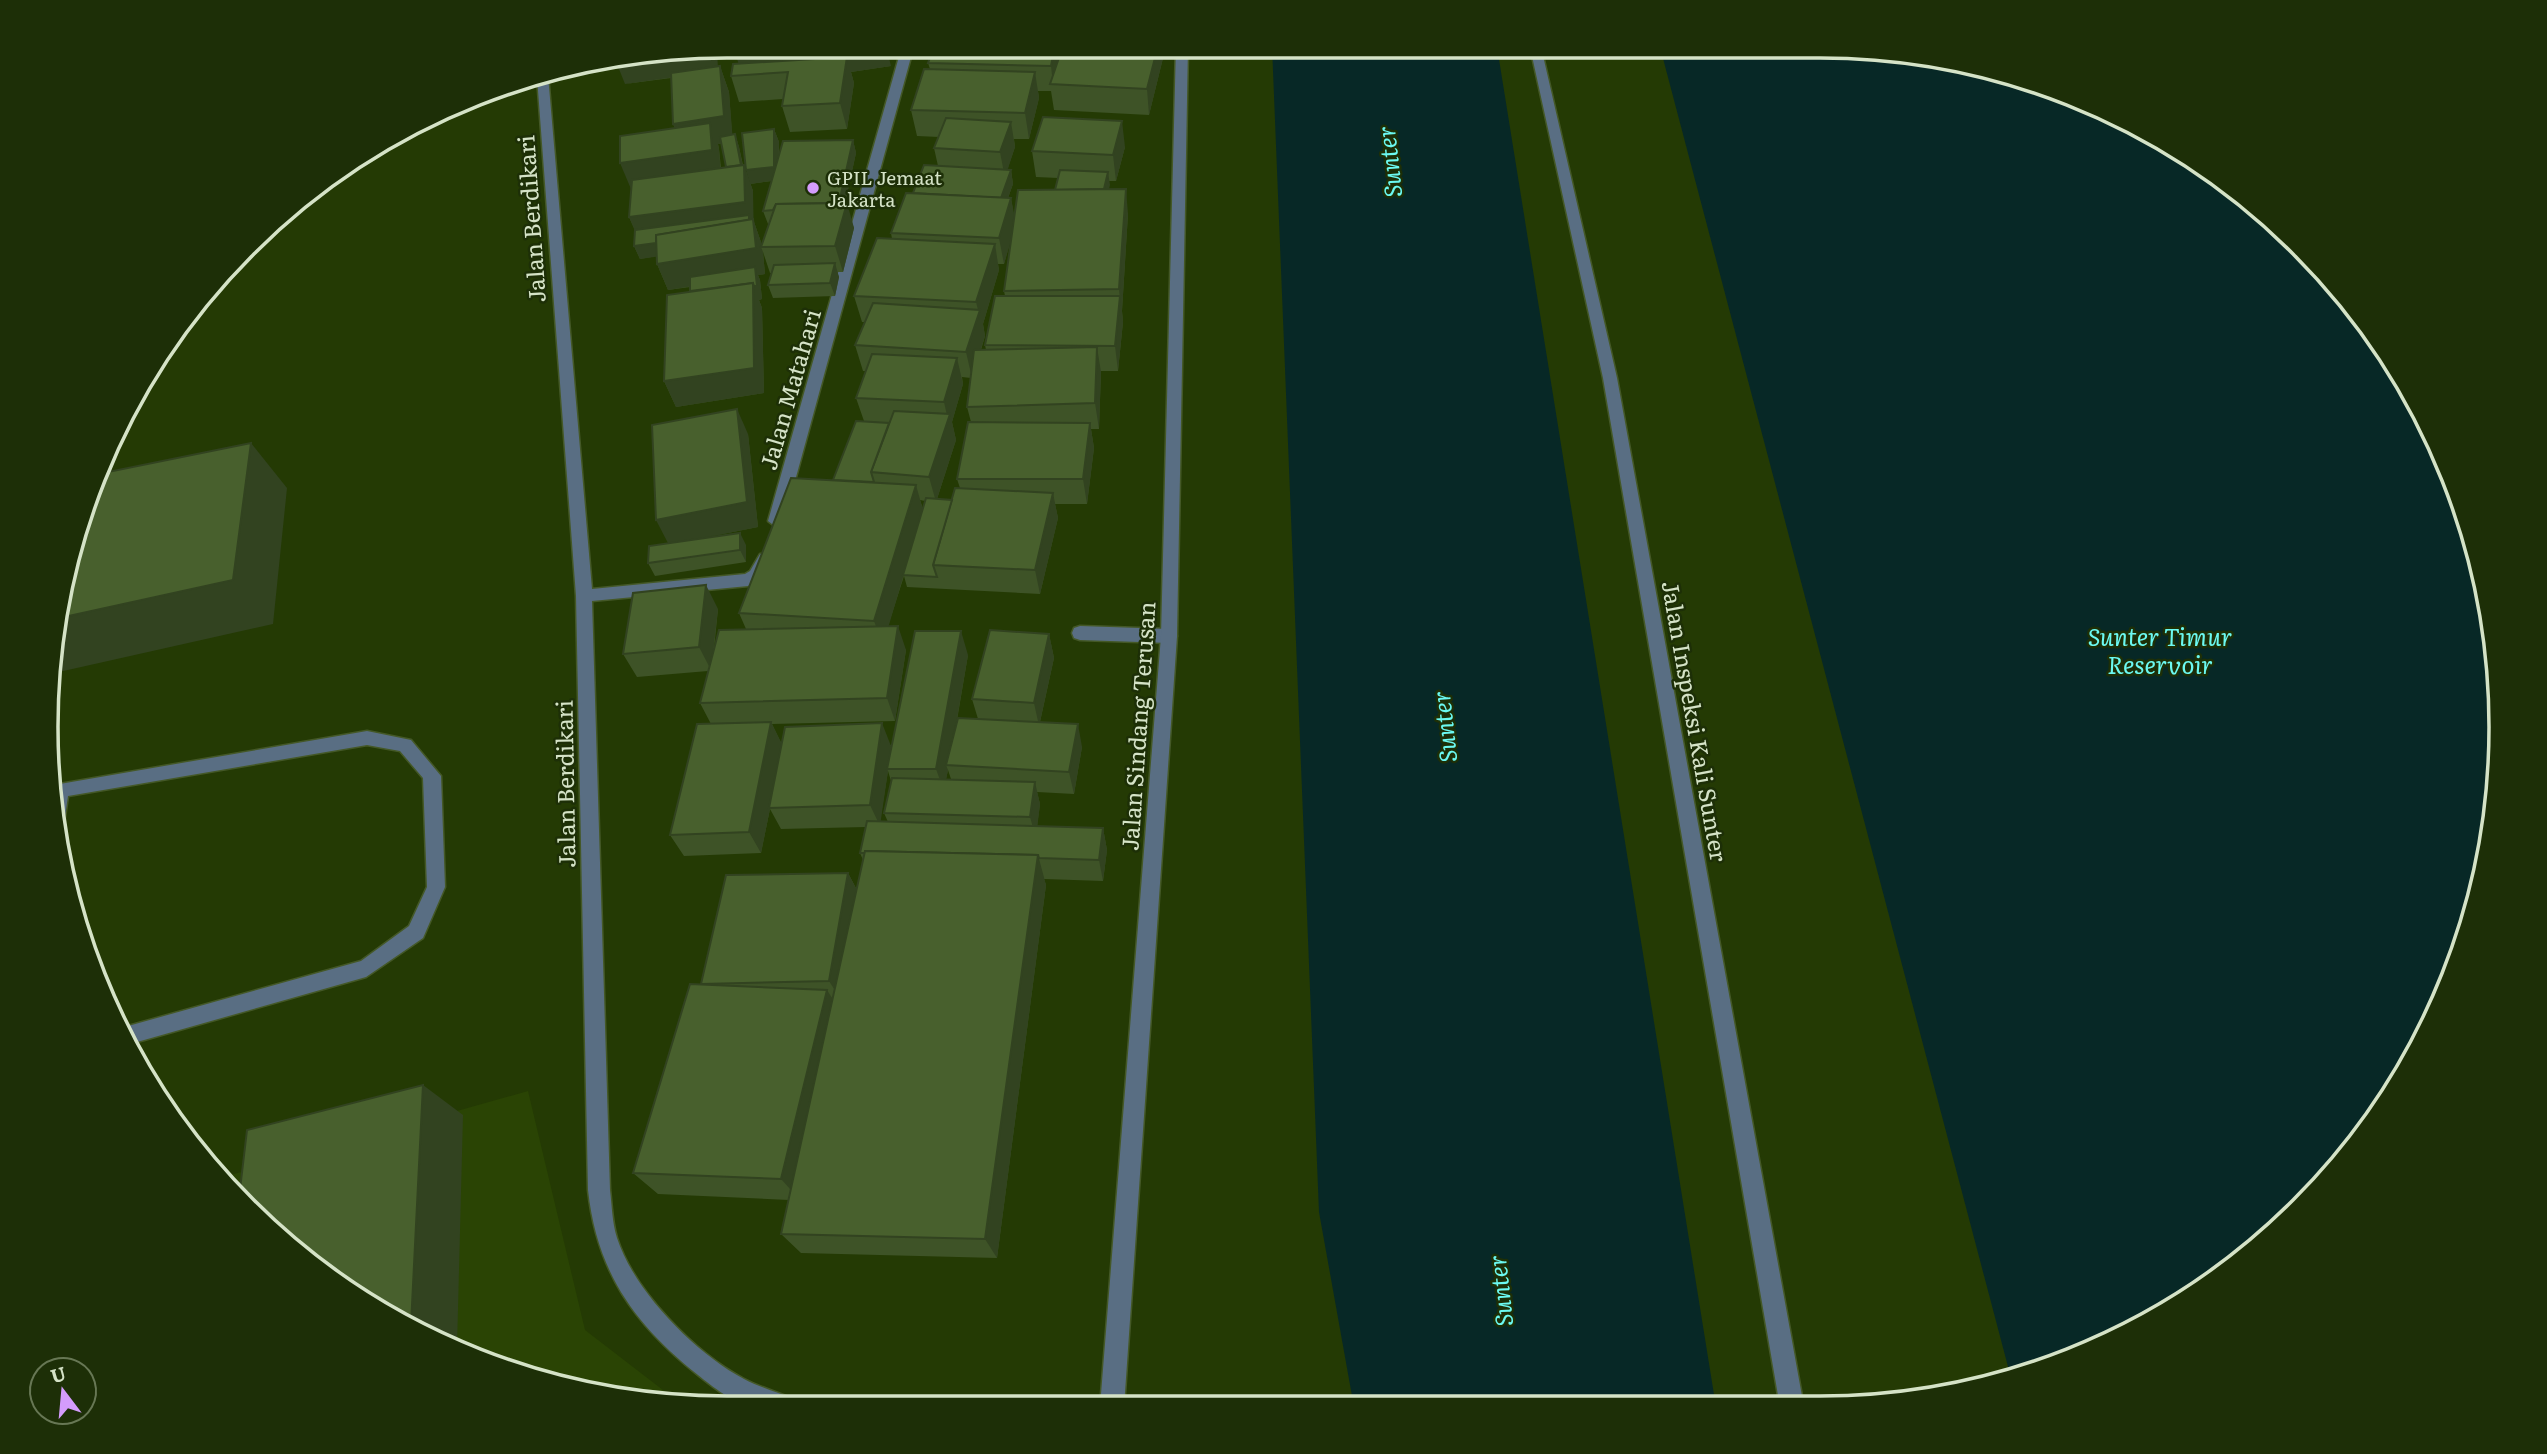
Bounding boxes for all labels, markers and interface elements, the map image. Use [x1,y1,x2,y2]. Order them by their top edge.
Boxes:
water label: Sunter [1367,125,1409,199]
street label: Jalan Berdikari [507,134,553,304]
place label: GPIL Jemaat Jakarta [827,163,942,213]
marker: GPIL Jemaat Jakarta [805,180,821,196]
street label: Jalan Matahari [750,304,828,473]
street label: Jalan Inspeksi Kali Sunter [1655,578,1738,864]
street label: Jalan Sindang Terusan [1111,600,1163,852]
water label: Sunter Timur Reservoir [2088,618,2232,681]
water label: Sunter [1422,690,1464,764]
street label: Jalan Berdikari [546,699,582,868]
water label: Sunter [1478,1254,1520,1328]
north arrow [28,1356,98,1426]
text: U [47,1358,69,1389]

